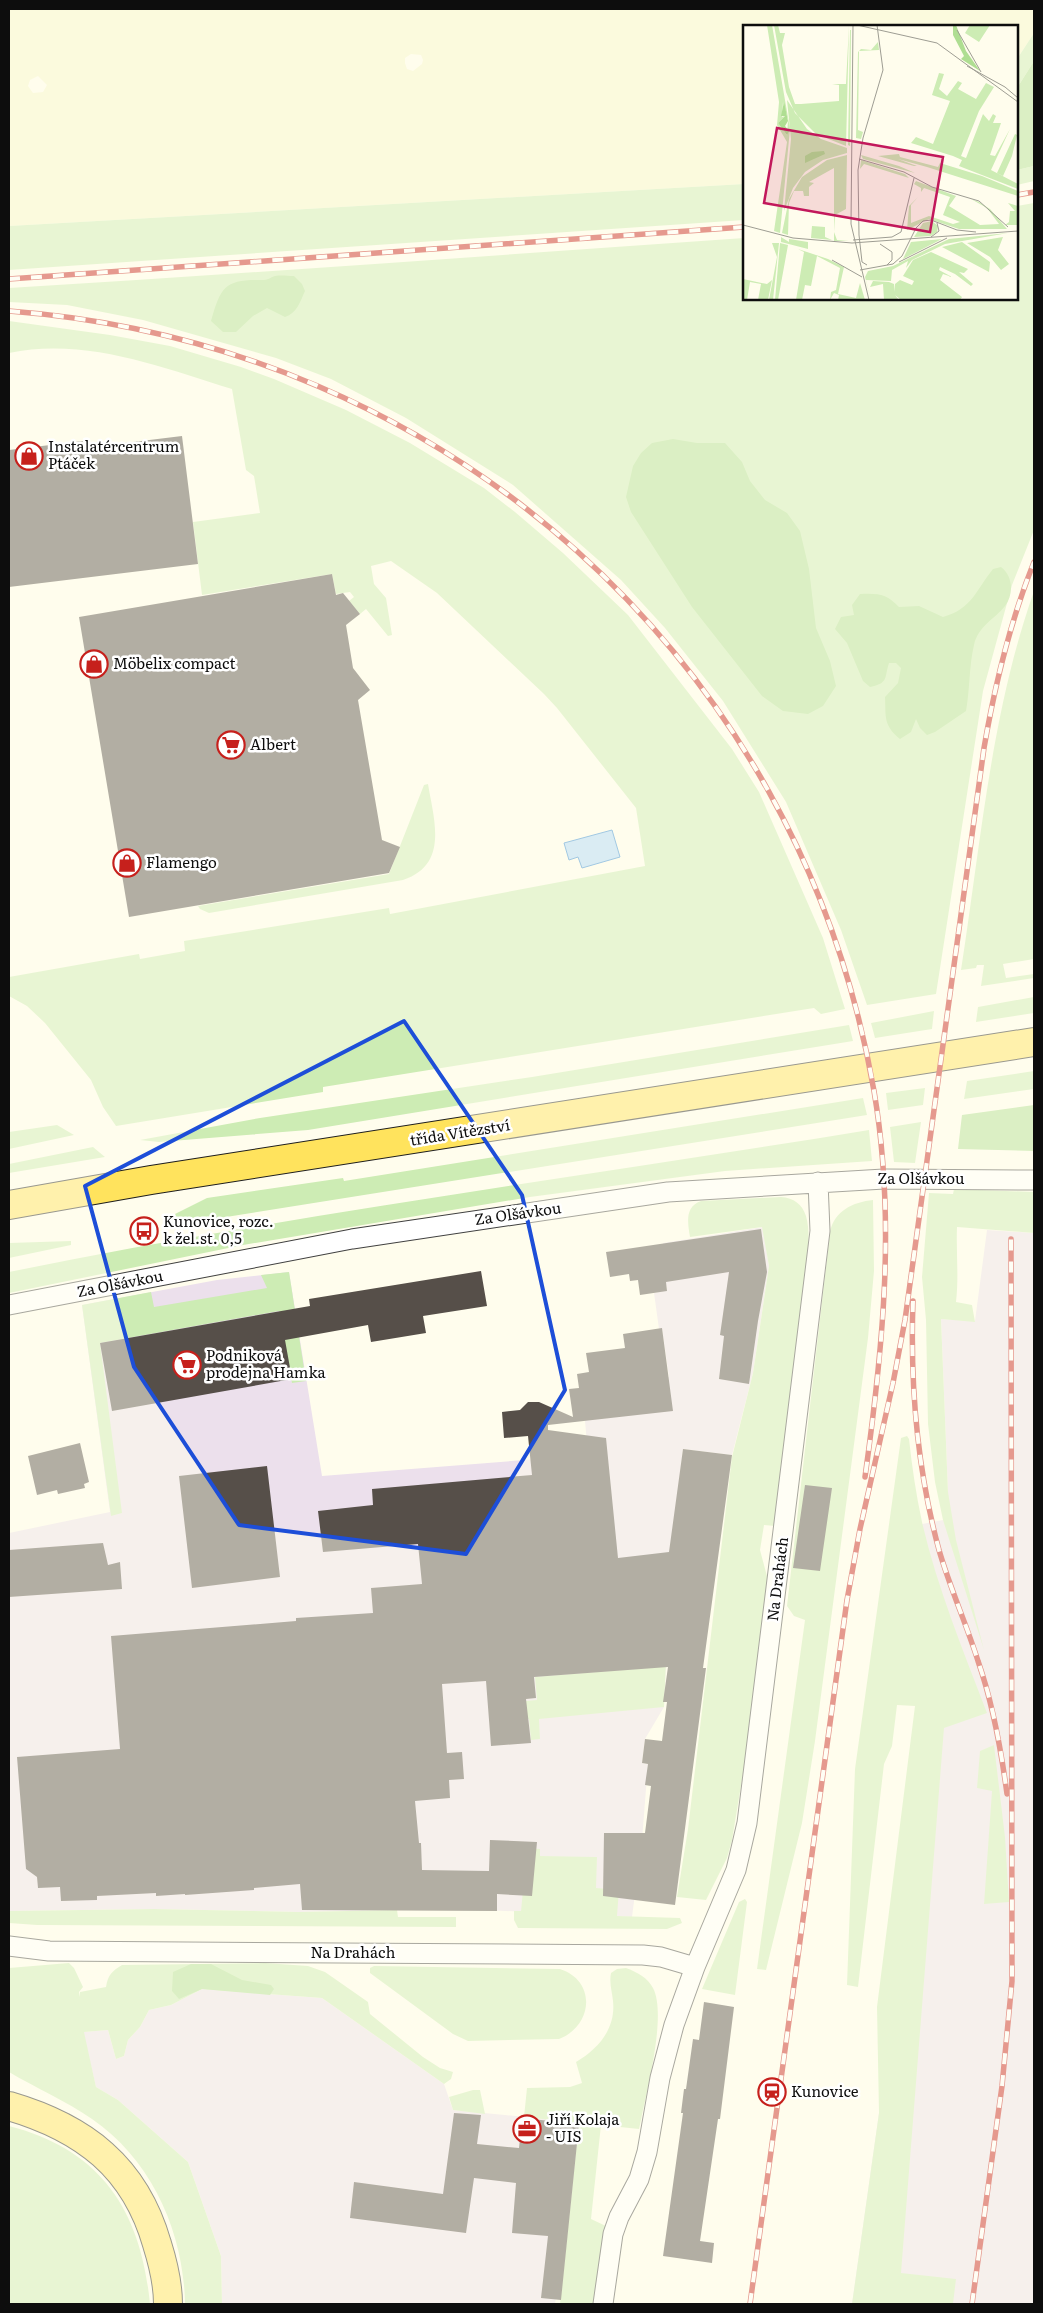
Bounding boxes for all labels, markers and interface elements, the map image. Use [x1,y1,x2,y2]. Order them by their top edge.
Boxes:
inset map [743,25,1018,300]
place label: Instalatércentrum Ptáček [48,434,180,474]
shop icon: Instalatércentrum Ptáček [14,441,44,471]
shop icon: Möbelix compact [79,649,109,679]
place label: Möbelix compact [113,651,236,674]
supermarket icon: Albert [216,730,246,760]
place label: Albert [250,732,296,755]
shop icon: Flamengo [112,848,142,878]
place label: Flamengo [146,850,217,873]
street label: třída Vítězství [408,1112,511,1151]
street label: Za Olšávkou [877,1166,965,1189]
street label: Za Olšávkou [473,1195,563,1230]
place label: Kunovice, rozc. k žel.st. 0,5 [163,1209,274,1249]
bus stop icon: Kunovice, rozc. k žel.st. 0,5 [129,1216,159,1246]
street label: Za Olšávkou [75,1263,165,1302]
place label: Podniková prodejna Hamka [206,1343,327,1383]
supermarket icon: Podniková prodejna Hamka [172,1350,202,1380]
street label: Na Drahách [760,1535,793,1622]
street label: Na Drahách [311,1940,395,1963]
station icon: Kunovice [757,2077,787,2107]
place label: Kunovice [791,2079,859,2102]
place label: Jiří Kolaja - UIS [546,2107,620,2147]
office icon: Jiří Kolaja - UIS [512,2114,542,2144]

